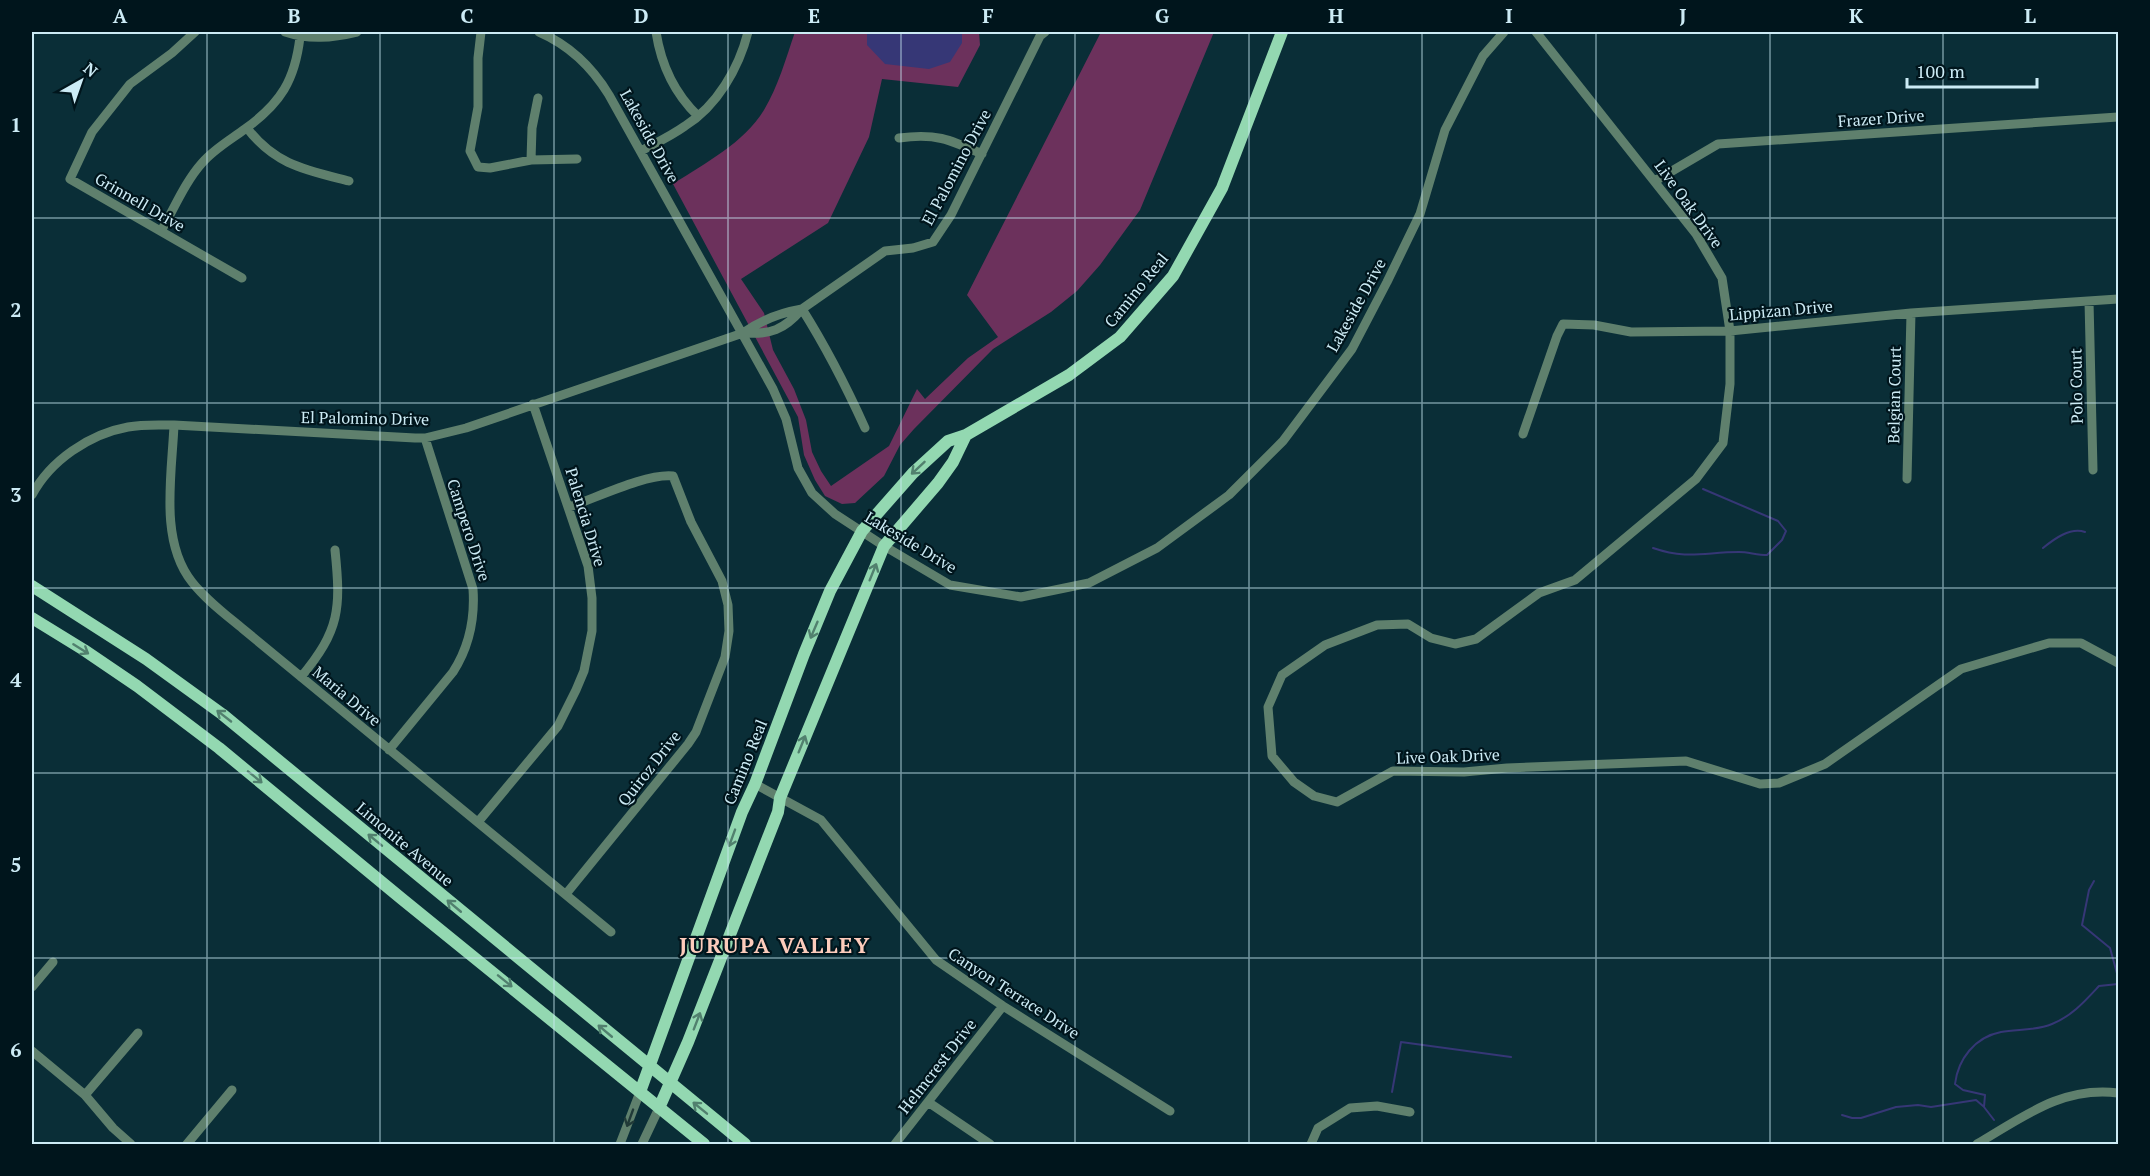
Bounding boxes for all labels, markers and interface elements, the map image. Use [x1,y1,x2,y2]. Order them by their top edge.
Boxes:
text: A [113,2,128,29]
text: B [288,2,301,29]
text: C [460,2,474,29]
text: D [634,2,648,29]
text: E [808,2,820,29]
text: F [982,2,994,29]
text: G [1155,2,1169,29]
text: H [1328,2,1344,29]
text: I [1505,2,1513,29]
text: J [1679,2,1687,29]
text: K [1849,2,1864,29]
text: L [2024,2,2036,29]
north arrow [51,51,111,111]
scale bar [1907,51,2038,89]
text: N [79,57,102,82]
text: 100 m [1916,59,1965,83]
street label: Lakeside Drive [615,85,685,187]
street label: Frazer Drive [1837,104,1925,132]
street label: El Palomino Drive [916,105,996,229]
text: 1 [10,111,22,138]
street label: Live Oak Drive [1650,156,1728,252]
street label: Grinnell Drive [91,167,189,237]
street label: Camino Real [1099,248,1173,332]
street label: Lakeside Drive [1321,254,1391,356]
street label: Lippizan Drive [1728,295,1834,325]
text: 2 [10,296,22,323]
street label: Belgian Court [1882,346,1906,444]
street label: Polo Court [2064,348,2088,424]
street label: El Palomino Drive [301,406,429,430]
one-way arrow [911,461,926,475]
street label: Palencia Drive [561,465,611,569]
street label: Campero Drive [442,476,496,584]
text: 3 [10,481,22,508]
street label: Lakeside Drive [861,506,961,578]
one-way arrow [868,563,879,582]
one-way arrow [808,620,819,639]
one-way arrow [73,642,90,655]
street label: Maria Drive [308,661,386,731]
text: 4 [10,666,22,693]
one-way arrow [216,710,232,723]
street label: Camino Real [718,716,772,808]
street label: Quiroz Drive [612,726,686,810]
one-way arrow [797,735,808,754]
street label: Live Oak Drive [1396,743,1500,769]
one-way arrow [247,770,262,784]
street label: Limonite Avenue [352,797,458,891]
one-way arrow [726,828,737,847]
one-way arrow [367,833,383,846]
text: 5 [10,851,22,878]
one-way arrow [446,899,462,912]
district label: JURUPA VALLEY [679,930,871,959]
street label: Canyon Terrace Drive [944,942,1084,1044]
one-way arrow [497,975,513,988]
one-way arrow [692,1012,703,1031]
street label: Helmcrest Drive [893,1014,981,1118]
one-way arrow [597,1024,613,1037]
text: 6 [10,1036,22,1063]
one-way arrow [692,1101,708,1114]
one-way arrow [624,1108,635,1127]

